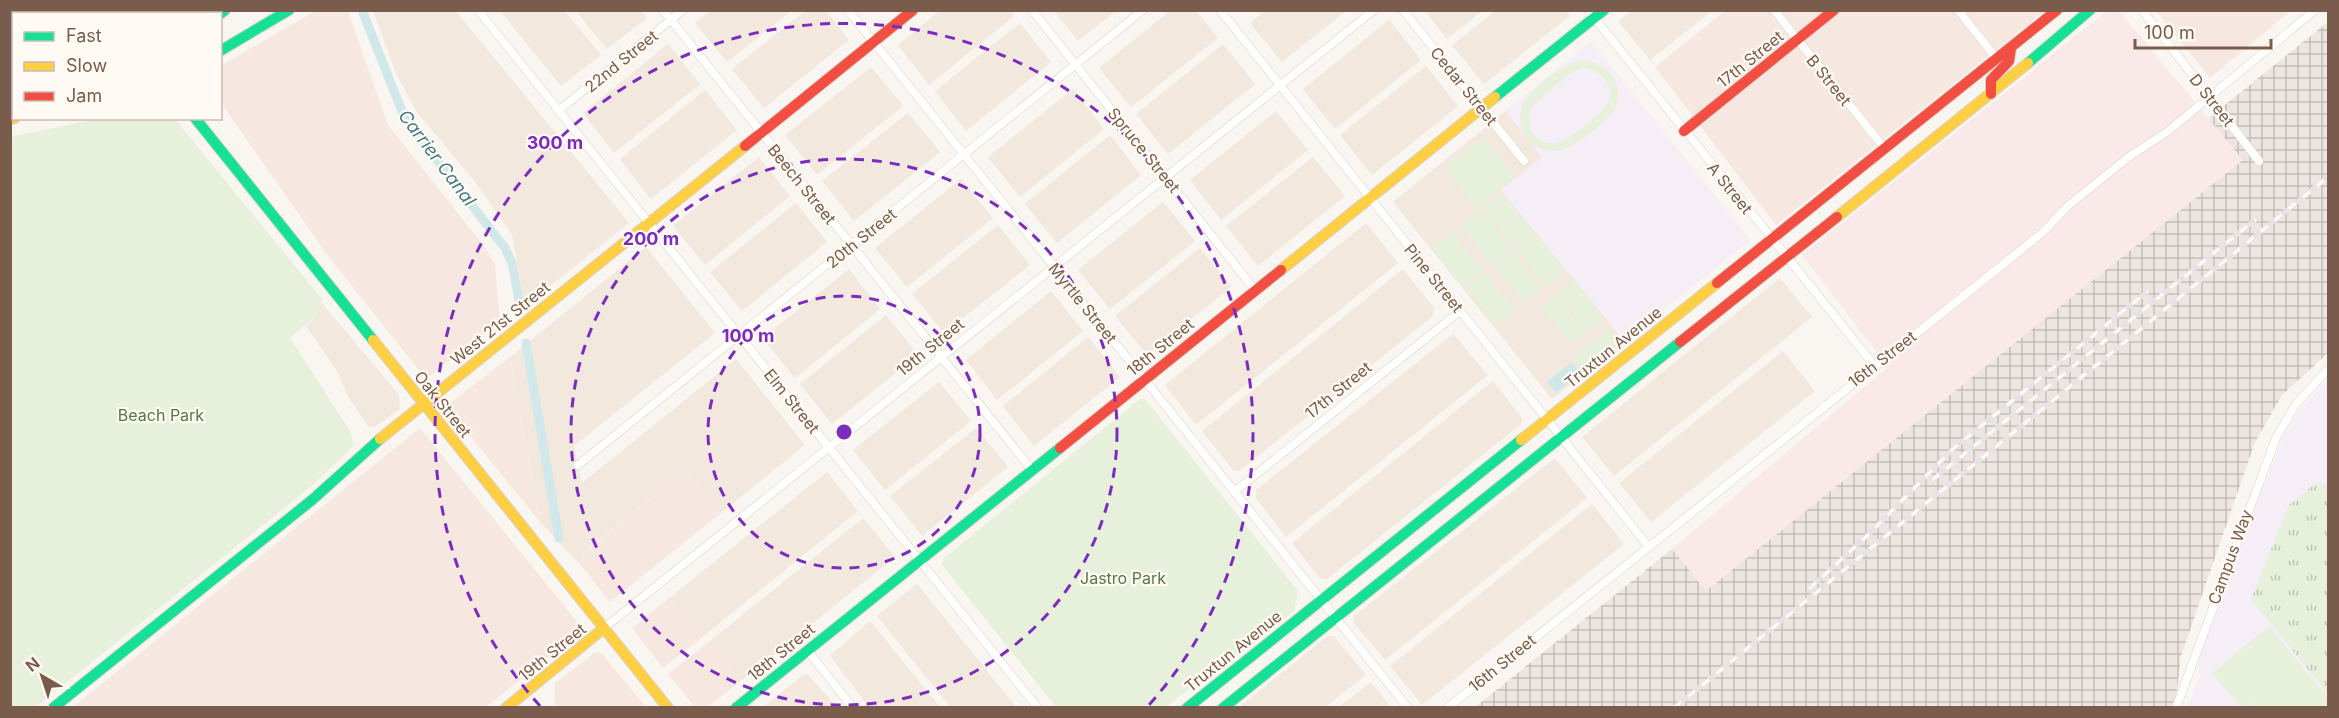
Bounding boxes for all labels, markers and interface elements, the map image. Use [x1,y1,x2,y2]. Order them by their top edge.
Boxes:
legend [12,12,222,120]
scale bar [2135,12,2272,50]
text: 100 m [2144,22,2195,43]
text: Fast [66,25,102,46]
street label: 22nd Street [580,25,662,97]
street label: 17th Street [1713,26,1787,92]
street label: Cedar Street [1426,43,1502,129]
street label: B Street [1802,50,1856,110]
text: Slow [66,55,107,76]
street label: D Street [2185,70,2239,130]
text: Jam [66,85,102,106]
street label: Spruce Street [1104,103,1184,197]
water label: Carrier Canal [394,105,481,211]
text: 300 m [527,132,583,153]
street label: Beech Street [764,140,840,228]
street label: A Street [1703,158,1757,218]
street label: 20th Street [822,204,900,272]
text: 200 m [623,228,679,249]
street label: Pine Street [1400,240,1468,316]
street label: Myrtle Street [1044,259,1122,347]
street label: West 21st Street [446,277,554,369]
street label: Truxtun Avenue [1561,302,1665,392]
street label: 19th Street [892,314,968,380]
street label: 18th Street [1122,314,1198,380]
text: 100 m [722,325,774,346]
street label: 16th Street [1844,326,1920,392]
street label: 17th Street [1301,357,1375,423]
street label: Elm Street [760,365,824,437]
street label: Oak Street [410,367,476,441]
park label: Beach Park [118,405,204,425]
centre of rings [834,422,854,442]
street label: Campus Way [2204,507,2256,607]
park label: Jastro Park [1080,568,1166,588]
street label: Truxtun Avenue [1181,606,1285,696]
street label: 19th Street [514,619,590,685]
street label: 18th Street [743,619,819,685]
street label: 16th Street [1464,630,1540,696]
north arrow [12,646,72,706]
text: N [22,653,44,676]

